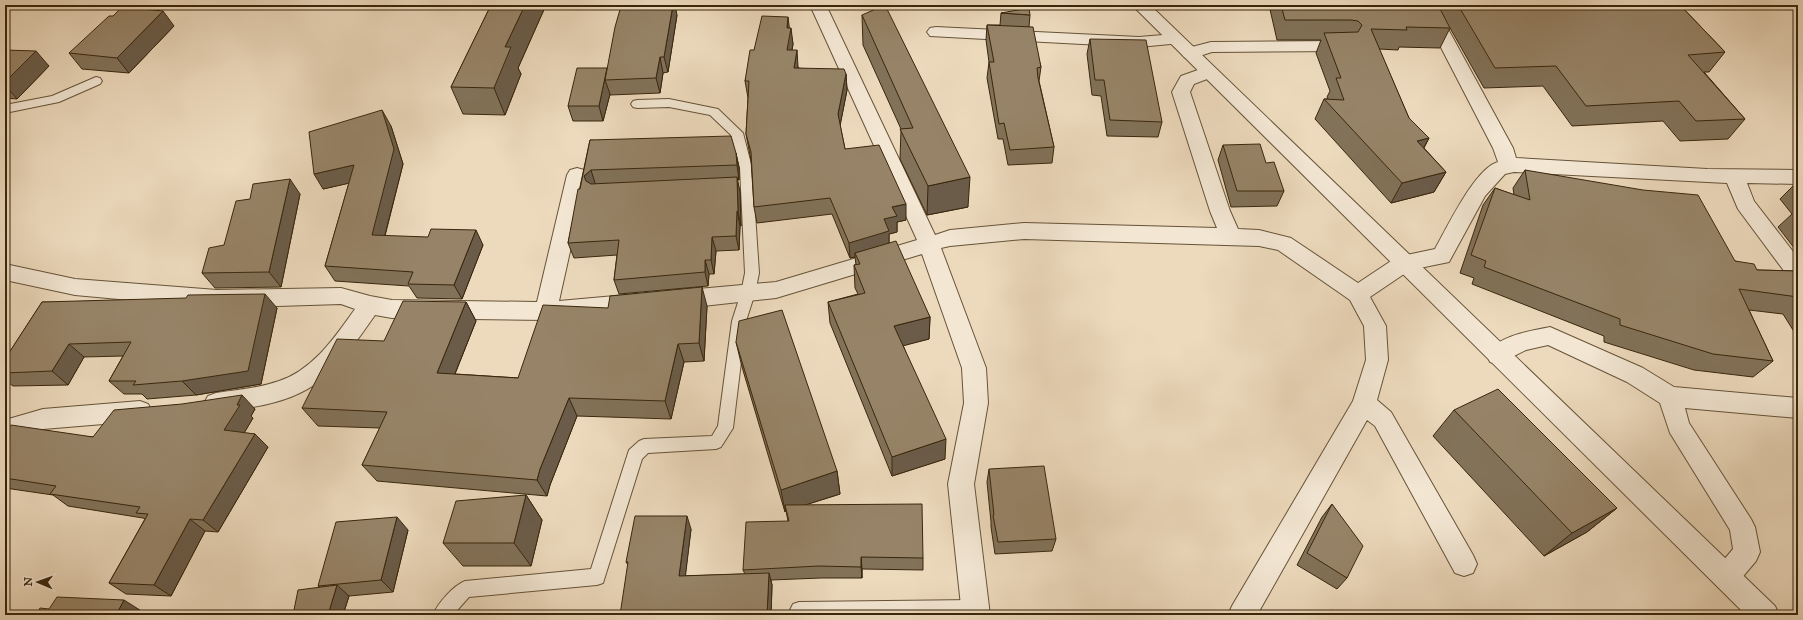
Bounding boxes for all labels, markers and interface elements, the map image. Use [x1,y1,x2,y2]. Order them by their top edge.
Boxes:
north arrow [18,562,58,602]
text: N [22,576,35,587]

